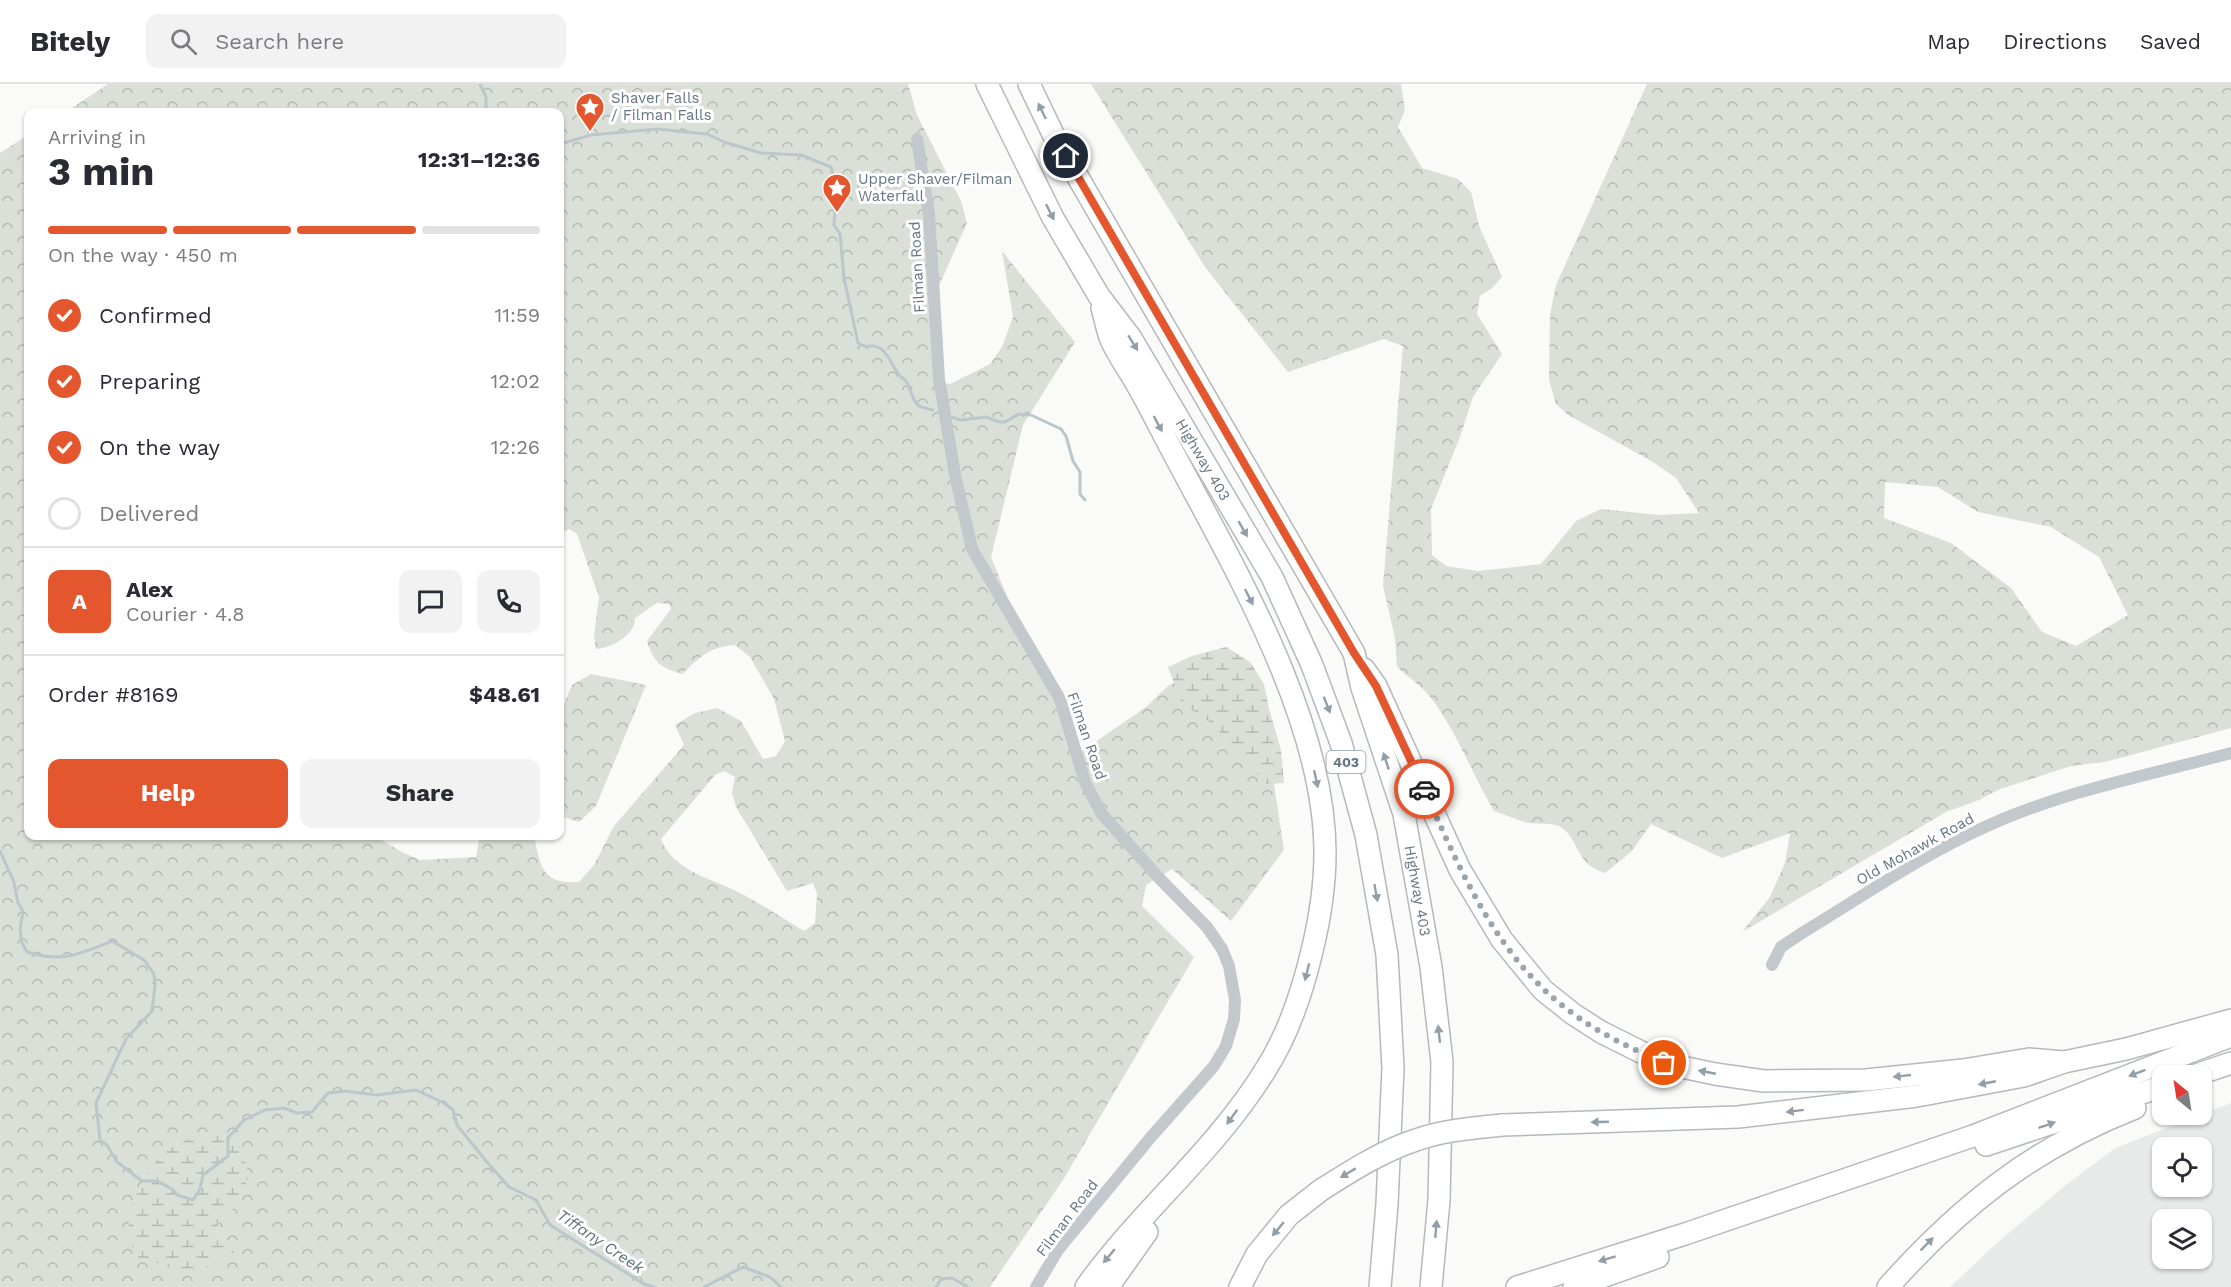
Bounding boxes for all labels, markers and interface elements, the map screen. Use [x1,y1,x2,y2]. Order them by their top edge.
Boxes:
search box [146,14,566,68]
text: Bitely [30,25,110,58]
icon: search [167,25,200,58]
text: Search here [215,29,344,54]
text: Map [1927,29,1970,54]
text: Directions [2003,29,2107,54]
text: Saved [2140,29,2201,54]
place label: Shaver Falls / Filman Falls [611,89,712,124]
place icon: Shaver Falls / Filman Falls [574,91,606,133]
one-way arrow [1037,103,1047,120]
text: Arriving in [48,125,146,149]
pin [1040,130,1091,181]
icon: home [1049,139,1082,172]
text: 12:31–12:36 [418,147,540,172]
text: 3 min [48,149,155,194]
place label: Upper Shaver/Filman Waterfall [858,170,1012,205]
place icon: Upper Shaver/Filman Waterfall [821,172,853,214]
one-way arrow [1045,204,1055,221]
street label: Filman Road [906,221,928,313]
text: On the way · 450 m [48,243,238,267]
icon: check [48,299,81,332]
text: Confirmed [99,303,212,328]
text: 11:59 [495,303,540,327]
one-way arrow [1128,335,1139,351]
icon: check [48,365,81,398]
text: Preparing [99,369,200,394]
text: 12:02 [491,369,540,393]
street label: Highway 403 [1172,415,1234,504]
one-way arrow [1153,416,1163,433]
icon: check [48,431,81,464]
text: On the way [99,435,220,460]
text: 12:26 [491,435,540,459]
text: Delivered [99,501,199,526]
one-way arrow [1238,521,1249,537]
button: chat [399,570,462,633]
button: phone [477,570,540,633]
text: Alex [126,577,173,602]
text: A [72,589,87,614]
one-way arrow [1244,589,1254,606]
text: Courier · 4.8 [126,602,245,626]
text: Order #8169 [48,682,179,707]
text: $48.61 [469,682,540,707]
street label: Filman Road [1064,690,1110,782]
one-way arrow [1322,696,1332,714]
road number: 403 [1326,751,1366,773]
one-way arrow [1381,752,1390,770]
button: Help [48,759,288,828]
button: Share [300,759,540,828]
courier [1394,759,1454,819]
one-way arrow [1312,770,1321,789]
icon: car [1408,773,1441,806]
street label: Old Mohawk Road [1853,809,1977,889]
street label: Highway 403 [1401,844,1434,938]
one-way arrow [1372,883,1381,902]
one-way arrow [1302,963,1312,981]
one-way arrow [1434,1024,1443,1043]
pin [1638,1037,1689,1088]
icon: bag [1647,1046,1680,1079]
north arrow [2152,1065,2212,1125]
map controls [2152,1065,2212,1269]
one-way arrow [1698,1067,1717,1076]
one-way arrow [2128,1068,2146,1078]
one-way arrow [1892,1071,1911,1081]
one-way arrow [1978,1079,1997,1088]
one-way arrow [1785,1106,1804,1115]
one-way arrow [1226,1108,1238,1124]
one-way arrow [1590,1117,1609,1126]
one-way arrow [2038,1119,2056,1129]
button: locate [2152,1137,2212,1197]
one-way arrow [1340,1168,1356,1179]
street label: Filman Road [1032,1176,1102,1260]
water label: Tiffany Creek [554,1205,649,1278]
button: layers [2152,1209,2212,1269]
one-way arrow [1431,1219,1441,1238]
one-way arrow [1272,1221,1285,1236]
one-way arrow [1920,1237,1935,1251]
one-way arrow [1102,1248,1115,1264]
one-way arrow [1598,1255,1616,1264]

